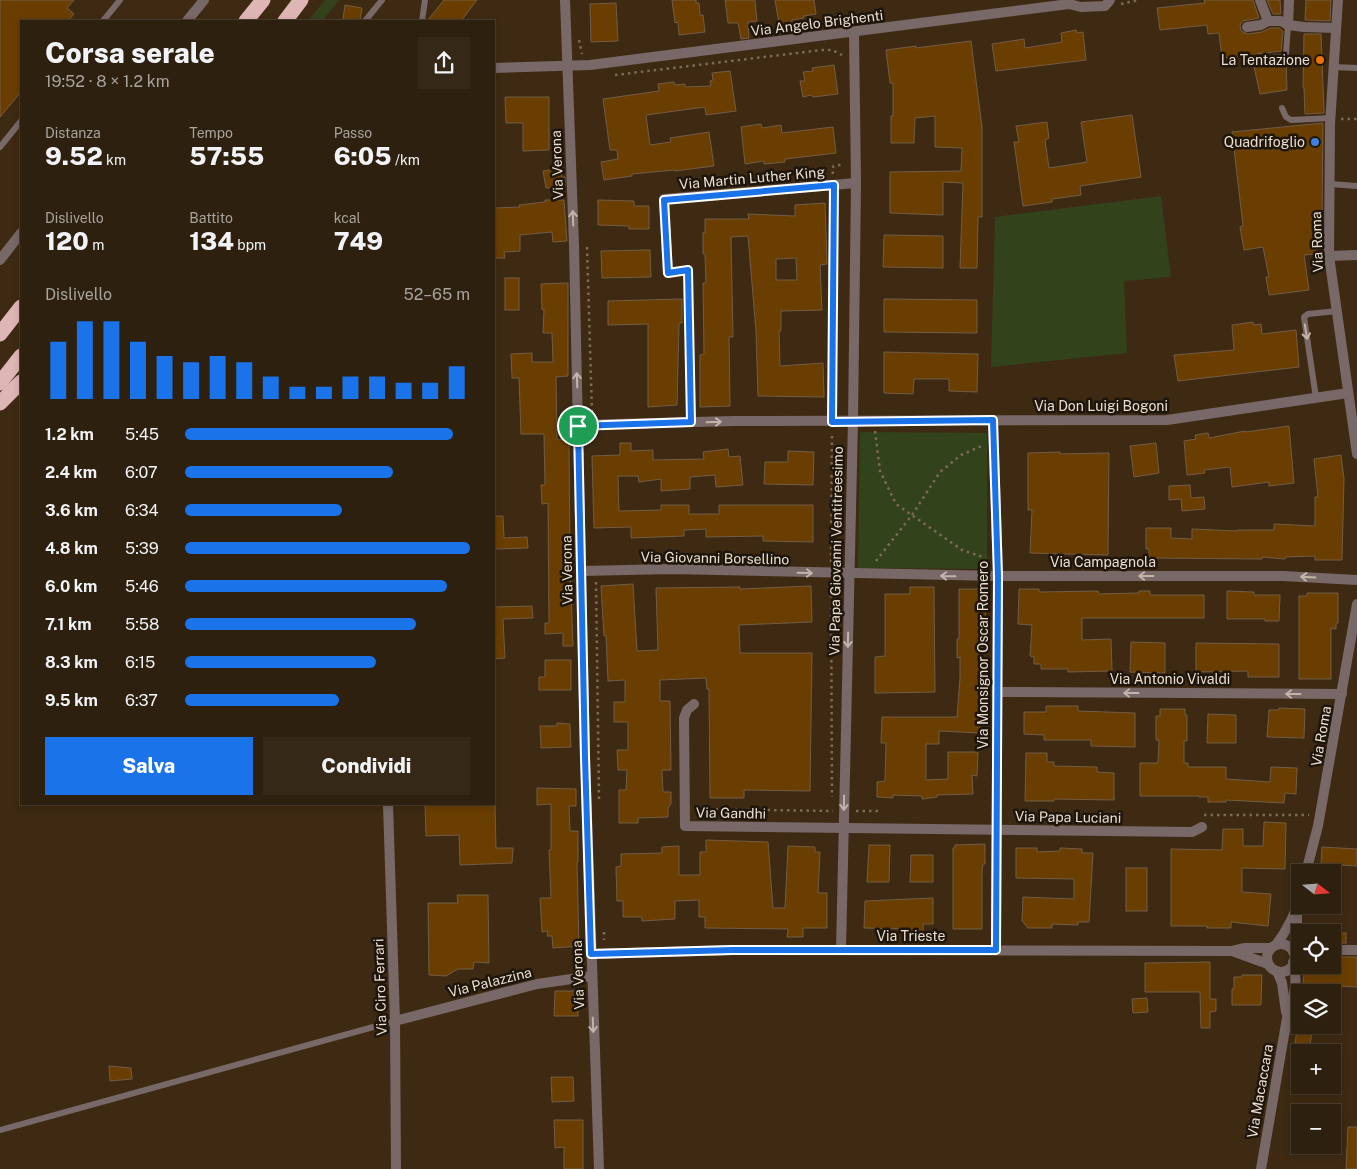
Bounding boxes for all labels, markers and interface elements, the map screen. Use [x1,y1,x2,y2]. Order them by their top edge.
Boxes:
street label: Via Angelo Brighenti [750,7,884,39]
text: Corsa serale [45,36,215,69]
button: share [418,37,470,89]
place label: La Tentazione [1221,52,1310,68]
marker: La Tentazione [1314,54,1326,66]
text: 19:52 · 8 × 1.2 km [45,72,170,91]
text: Distanza [45,125,101,141]
text: Tempo [189,125,233,141]
text: Passo [334,125,372,141]
street label: Via Verona [548,130,566,200]
place label: Quadrifoglio [1224,134,1305,150]
marker: Quadrifoglio [1309,136,1321,148]
text: 9.52 [45,141,103,171]
text: 57:55 [189,141,264,171]
text: 6:05 [334,141,392,171]
text: km [103,152,126,168]
text: /km [392,152,420,168]
street label: Via Martin Luther King [678,164,826,192]
text: Dislivello [45,210,104,226]
text: Battito [189,210,233,226]
text: kcal [334,210,361,226]
one-way arrow [568,210,577,226]
street label: Via Roma [1308,211,1326,273]
text: 120 [45,226,89,256]
text: 134 [189,226,234,256]
text: 749 [334,226,383,256]
text: m [89,237,104,253]
text: bpm [234,237,266,253]
text: Dislivello [45,285,112,304]
text: 52–65 m [403,285,470,304]
one-way arrow [1302,324,1312,340]
one-way arrow [572,373,581,389]
street label: Via Don Luigi Bogoni [1034,398,1168,414]
pin [557,405,599,447]
icon: arrive [564,412,592,440]
one-way arrow [706,417,722,427]
text: 1.2 km [45,425,94,444]
text: 5:45 [125,425,159,444]
street label: Via Papa Giovanni Ventitreesimo [826,446,846,656]
text: 2.4 km [45,463,97,482]
text: 6:07 [125,463,158,482]
text: 3.6 km [45,501,98,520]
text: 6:34 [125,501,159,520]
street label: Via Verona [558,535,576,605]
text: 4.8 km [45,539,98,558]
text: 5:39 [125,539,159,558]
street label: Via Giovanni Borsellino [640,549,790,567]
street label: Via Campagnola [1050,554,1156,570]
street label: Via Monsignor Oscar Romero [975,561,991,749]
one-way arrow [796,568,812,578]
one-way arrow [941,571,957,580]
one-way arrow [1138,571,1154,581]
one-way arrow [1301,573,1317,582]
text: 6.0 km [45,577,97,596]
text: 5:46 [125,577,159,596]
text: 7.1 km [45,615,92,634]
text: 5:58 [125,615,159,634]
one-way arrow [843,632,852,648]
text: 8.3 km [45,653,98,672]
text: 6:15 [125,653,155,672]
street label: Via Antonio Vivaldi [1110,671,1230,687]
one-way arrow [1123,688,1140,698]
one-way arrow [1286,689,1302,699]
text: 9.5 km [45,691,98,710]
text: 6:37 [125,691,158,710]
street label: Via Roma [1308,705,1334,767]
button: Salva [45,737,253,795]
button: Condividi [263,737,470,795]
one-way arrow [839,794,849,810]
street label: Via Gandhi [696,804,766,822]
street label: Via Papa Luciani [1015,808,1121,826]
north arrow [1291,864,1341,914]
map controls [1291,864,1341,1154]
button: locate [1291,924,1341,974]
street label: Via Trieste [877,928,945,944]
street label: Via Ciro Ferrari [370,938,390,1036]
street label: Via Verona [569,940,587,1010]
street label: Via Palazzina [447,964,533,1000]
button: layers [1291,984,1341,1034]
one-way arrow [588,1016,598,1032]
street label: Via Macaccara [1244,1043,1276,1139]
button: + [1291,1044,1341,1094]
button: − [1291,1104,1341,1154]

